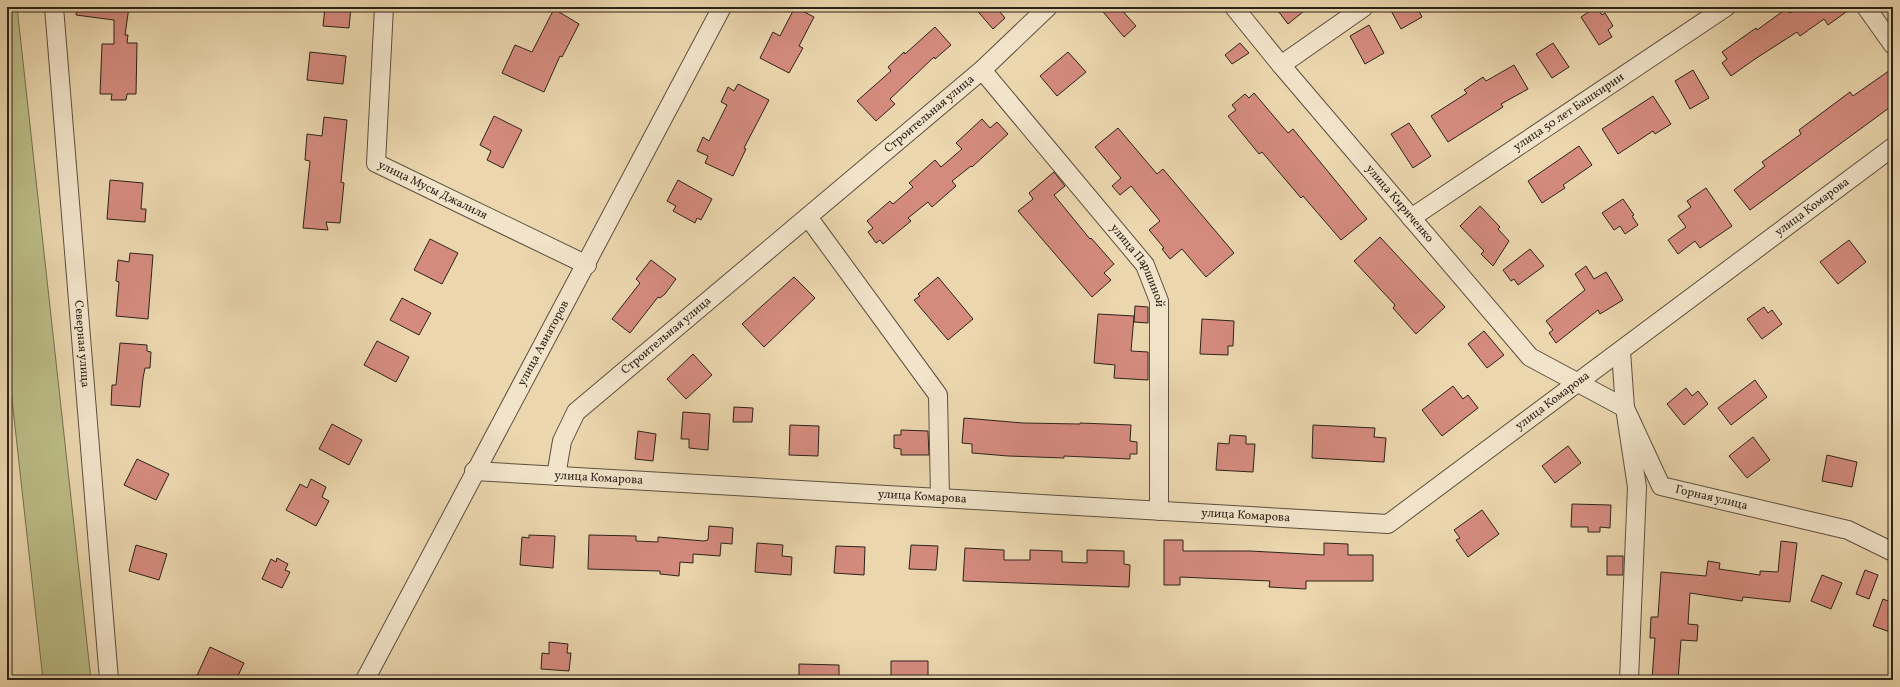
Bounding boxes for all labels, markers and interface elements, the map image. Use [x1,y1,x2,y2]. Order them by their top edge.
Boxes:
street label: улица 50 лет Башкирии [1510,69,1627,155]
street label: Строительная улица [881,72,978,157]
street label: улица Мусы Джалиля [375,157,490,224]
street label: улица Кириченко [1362,161,1437,246]
street label: улица Комарова [1772,174,1853,240]
street label: улица Паршиной [1106,221,1167,307]
street label: Строительная улица [618,293,715,378]
street label: улица Авиаторов [514,298,573,389]
street label: Северная улица [70,300,93,388]
street label: улица Комарова [1512,368,1593,434]
street label: улица Комарова [554,468,644,489]
street label: Горная улица [1674,482,1749,514]
street label: улица Комарова [877,486,967,508]
street label: улица Комарова [1201,505,1291,526]

